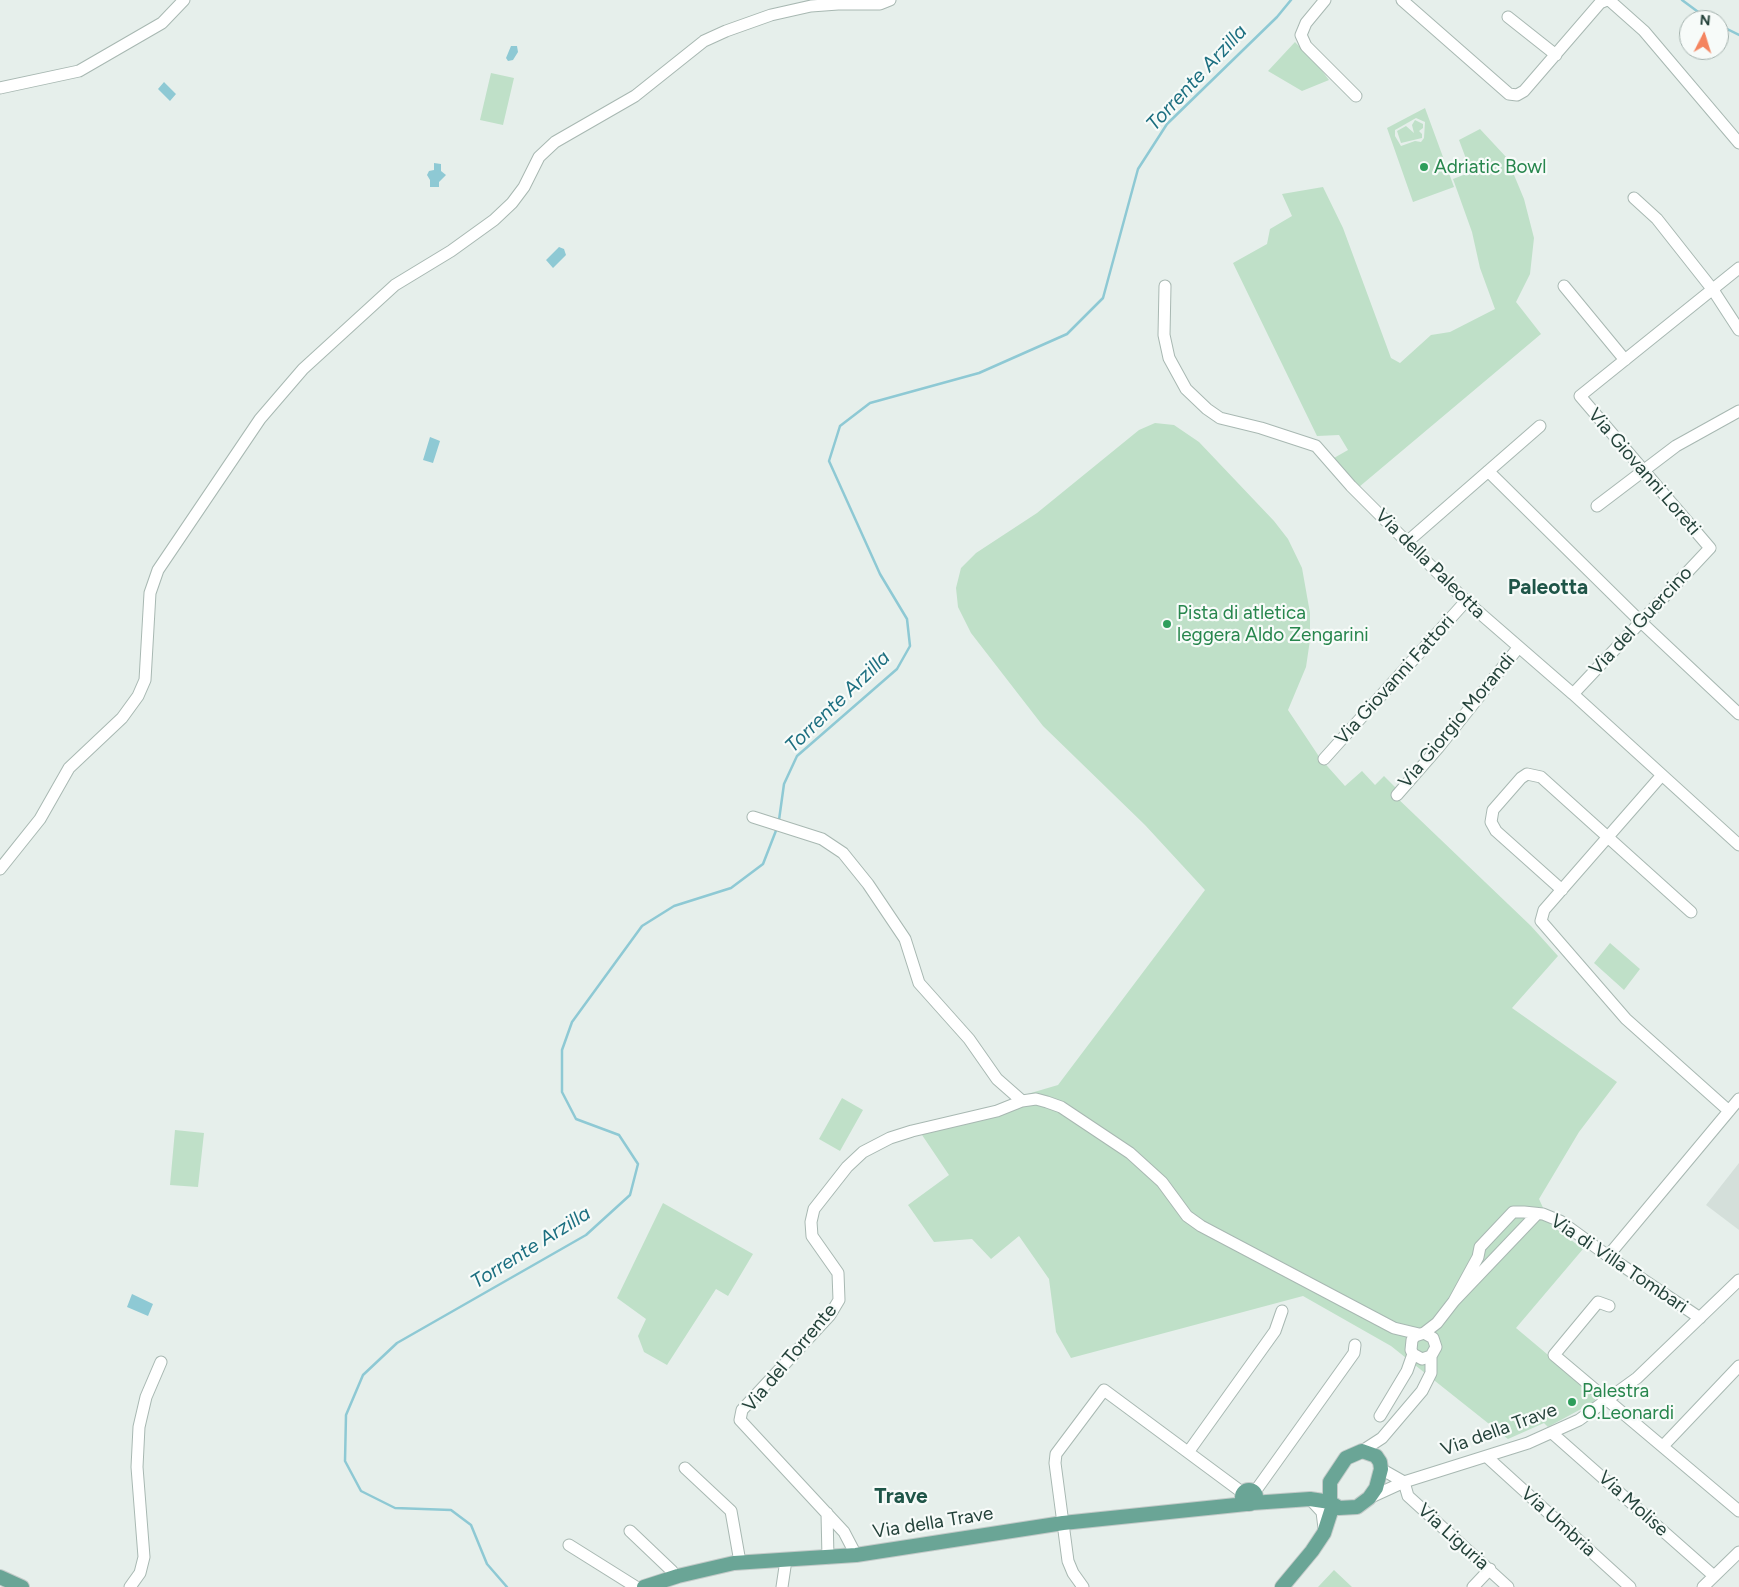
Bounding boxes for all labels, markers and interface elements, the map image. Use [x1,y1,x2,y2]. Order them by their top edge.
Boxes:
north arrow [1679,10,1729,60]
text: N [1699,12,1711,29]
water label: Torrente Arzilla [1142,20,1252,136]
place label: Adriatic Bowl [1434,156,1546,178]
marker: Adriatic Bowl [1418,161,1430,173]
street label: Via Giovanni Loreti [1583,404,1705,540]
street label: Via della Paleotta [1370,504,1490,624]
street label: Via del Guercino [1585,562,1697,680]
district label: Paleotta [1508,575,1588,601]
place label: Pista di atletica leggera Aldo Zengarini [1177,602,1369,646]
street label: Via Giovanni Fattori [1331,610,1459,750]
marker: Pista di atletica leggera Aldo Zengarini [1161,618,1173,630]
water label: Torrente Arzilla [781,646,895,758]
street label: Via Giorgio Morandi [1394,649,1520,793]
water label: Torrente Arzilla [467,1202,595,1294]
street label: Via di Villa Tombari [1546,1210,1692,1318]
street label: Via del Torrente [738,1299,842,1417]
place label: Palestra O.Leonardi [1582,1380,1674,1424]
marker: Palestra O.Leonardi [1566,1396,1578,1408]
street label: Via della Trave [1438,1398,1560,1462]
street label: Via Molise [1593,1466,1673,1542]
street label: Via Umbria [1516,1482,1600,1562]
district label: Trave [874,1484,928,1510]
street label: Via Liguria [1412,1499,1494,1575]
street label: Via della Trave [871,1502,995,1544]

